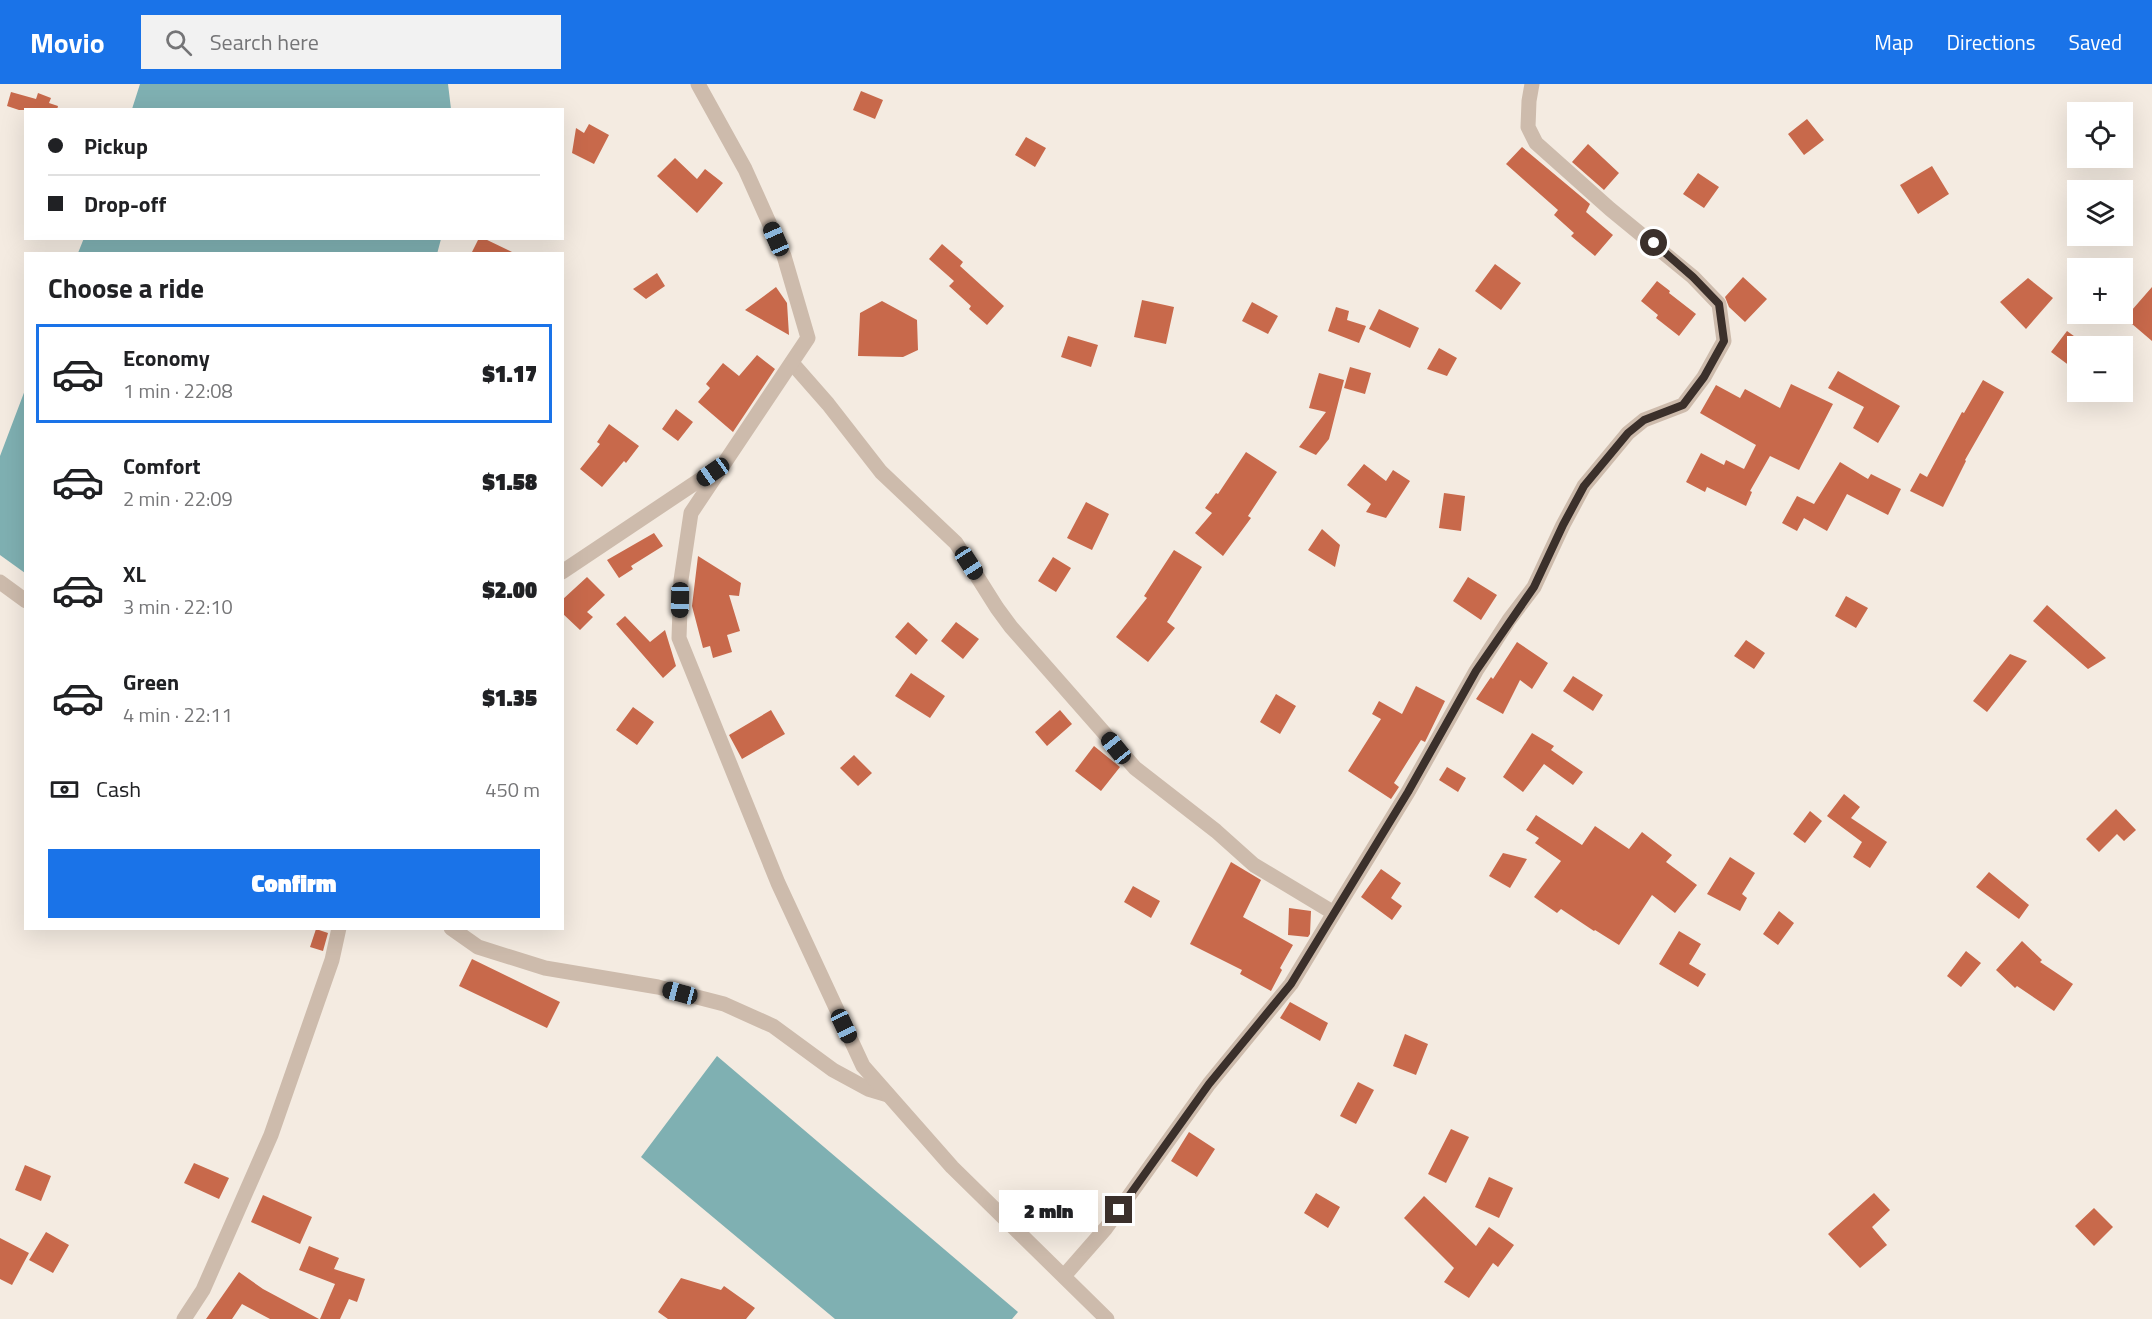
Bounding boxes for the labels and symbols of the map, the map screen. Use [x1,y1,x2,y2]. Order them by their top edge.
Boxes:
car [760,219,792,259]
route start [1640,229,1667,256]
car [693,454,733,490]
car [952,543,986,583]
car [671,582,689,618]
car [1098,728,1134,768]
car [660,980,700,1006]
car [828,1006,860,1046]
callout: 2 min [999,1189,1098,1231]
route end [1105,1196,1132,1223]

